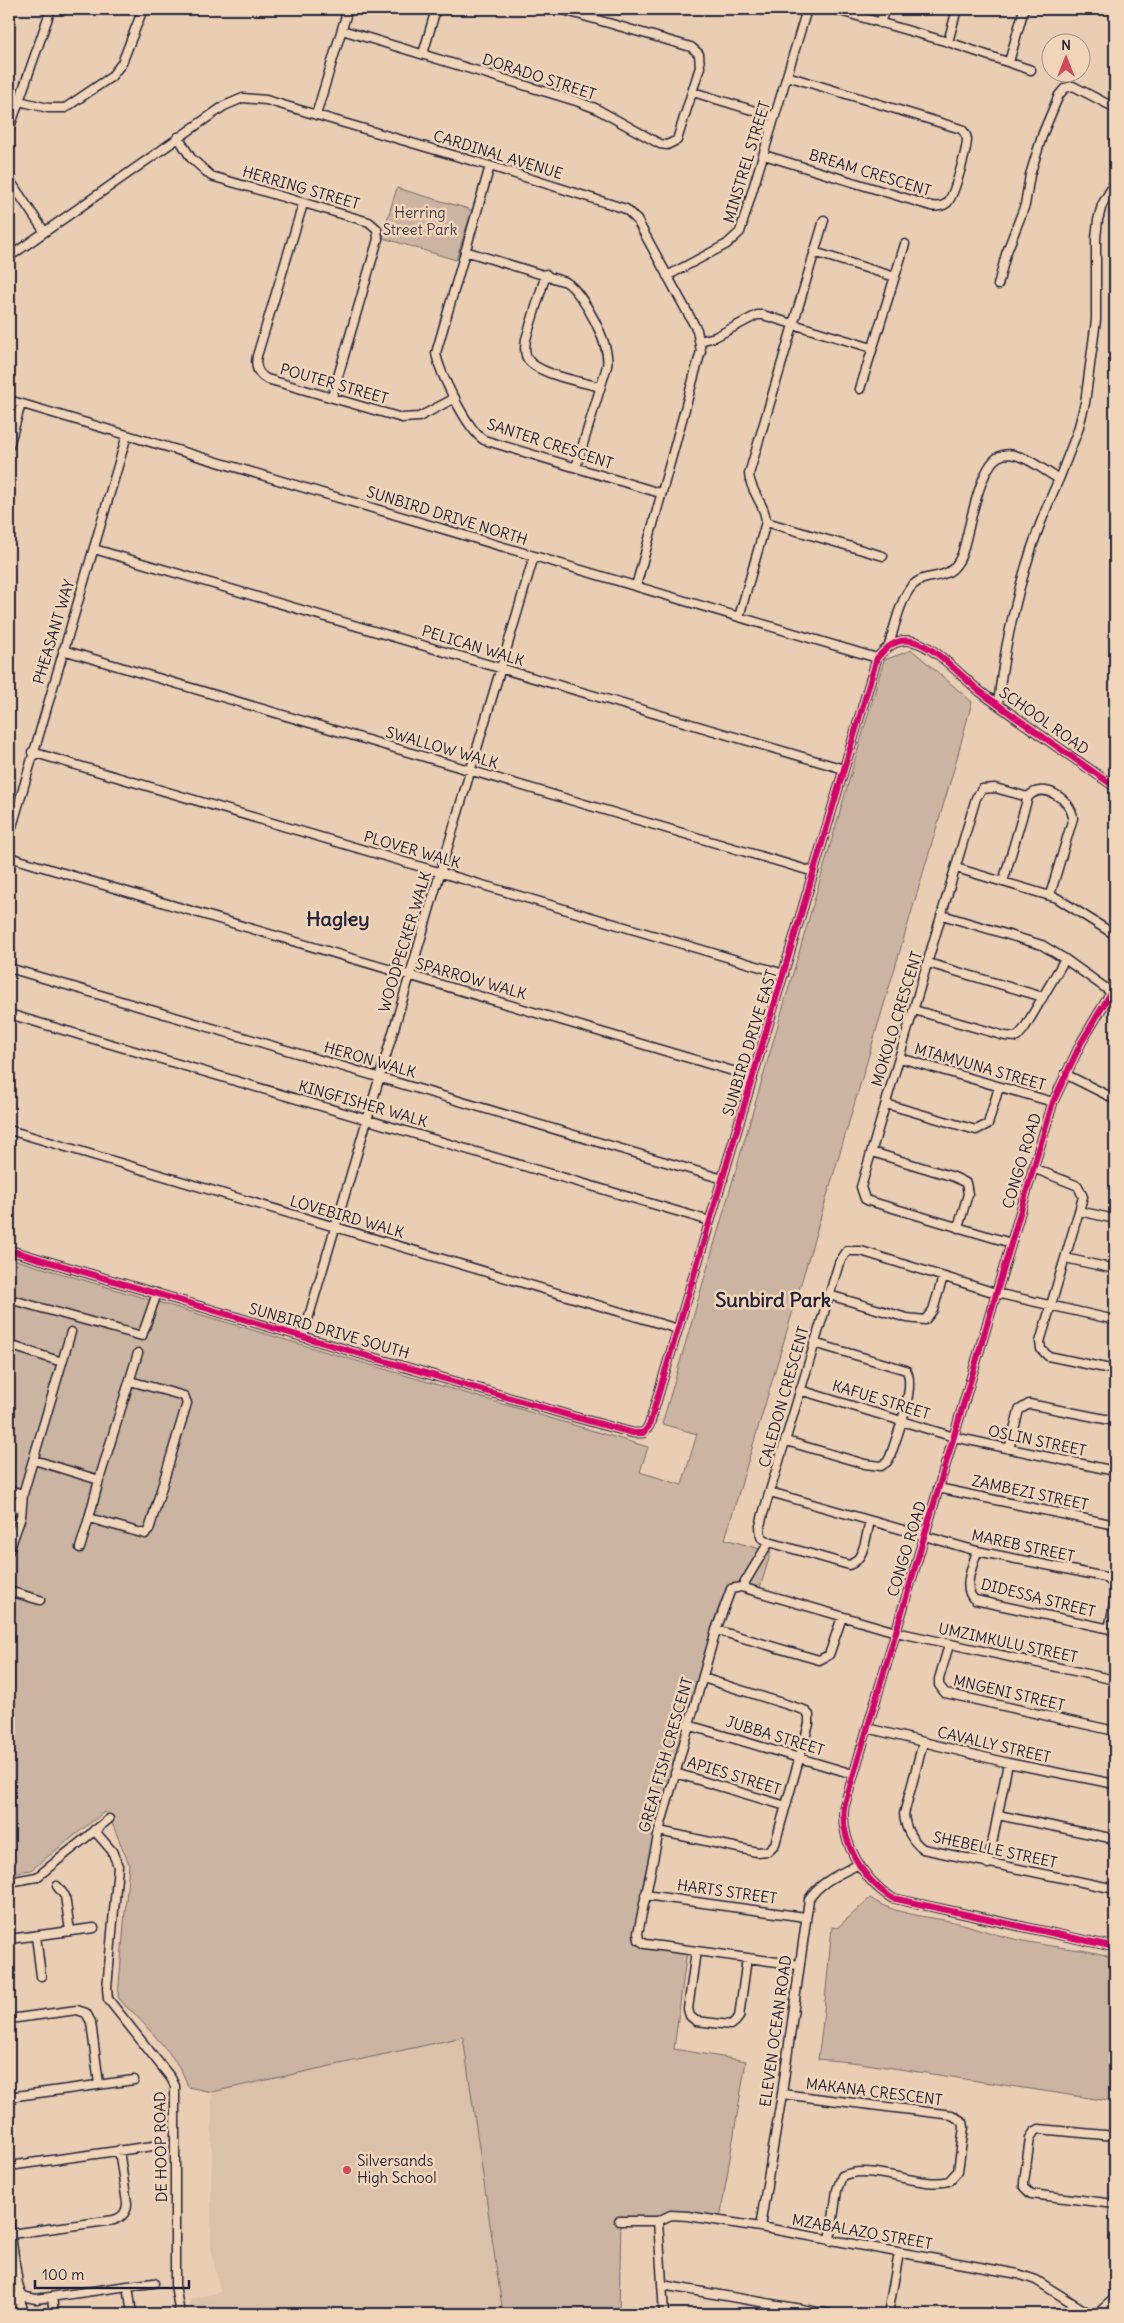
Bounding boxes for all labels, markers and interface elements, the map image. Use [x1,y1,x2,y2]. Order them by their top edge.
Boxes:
north arrow [1042,32,1092,82]
text: N [1061,36,1071,54]
street label: DORADO STREET [480,49,599,104]
street label: MINSTREL STREET [719,98,774,225]
street label: CARDINAL AVENUE [431,126,565,183]
street label: BREAM CRESCENT [807,145,934,200]
street label: HERRING STREET [240,162,362,213]
park label: Herring Street Park [383,203,458,239]
street label: POUTER STREET [278,359,391,408]
street label: SANTER CRESCENT [485,414,616,473]
street label: SUNBIRD DRIVE NORTH [364,482,530,549]
street label: PHEASANT WAY [29,577,79,687]
street label: PELICAN WALK [420,621,527,670]
street label: SCHOOL ROAD [996,683,1093,759]
street label: SWALLOW WALK [384,722,501,773]
street label: PLOVER WALK [362,827,463,873]
street label: WOODPECKER WALK [374,868,435,1015]
district label: Hagley [306,906,370,931]
street label: MOKOLO CRESCENT [867,949,926,1089]
street label: SPARROW WALK [413,954,530,1004]
street label: SUNBIRD DRIVE EAST [718,967,781,1118]
street label: HERON WALK [322,1037,419,1082]
street label: MTAMVUNA STREET [912,1039,1048,1094]
street label: KINGFISHER WALK [296,1076,431,1131]
street label: CONGO ROAD [998,1111,1045,1211]
street label: LOVEBIRD WALK [288,1191,407,1242]
district label: Sunbird Park [715,1287,831,1312]
street label: SUNBIRD DRIVE SOUTH [247,1298,412,1363]
street label: CALEDON CRESCENT [754,1324,813,1470]
street label: KAFUE STREET [830,1376,932,1423]
street label: OSLIN STREET [986,1421,1088,1460]
street label: ZAMBEZI STREET [970,1471,1090,1514]
street label: CONGO ROAD [883,1499,930,1599]
street label: MAREB STREET [970,1525,1076,1566]
street label: DIDESSA STREET [979,1574,1097,1621]
street label: UMZIMKULU STREET [937,1618,1080,1667]
street label: MNGENI STREET [952,1670,1067,1715]
street label: GREAT FISH CRESCENT [634,1675,697,1835]
street label: JUBBA STREET [724,1712,827,1760]
street label: CAVALLY STREET [936,1722,1053,1767]
street label: APIES STREET [685,1752,783,1799]
street label: SHEBELLE STREET [931,1827,1059,1872]
street label: HARTS STREET [676,1875,778,1908]
street label: ELEVEN OCEAN ROAD [755,1954,796,2108]
street label: MAKANA CRESCENT [805,2074,944,2109]
street label: DE HOOP ROAD [150,2091,171,2203]
place label: Silversands High School [357,2151,437,2187]
marker: Silversands High School [341,2164,353,2176]
street label: MZABALAZO STREET [790,2210,934,2253]
scale bar [35,2258,189,2290]
text: 100 m [42,2265,84,2284]

